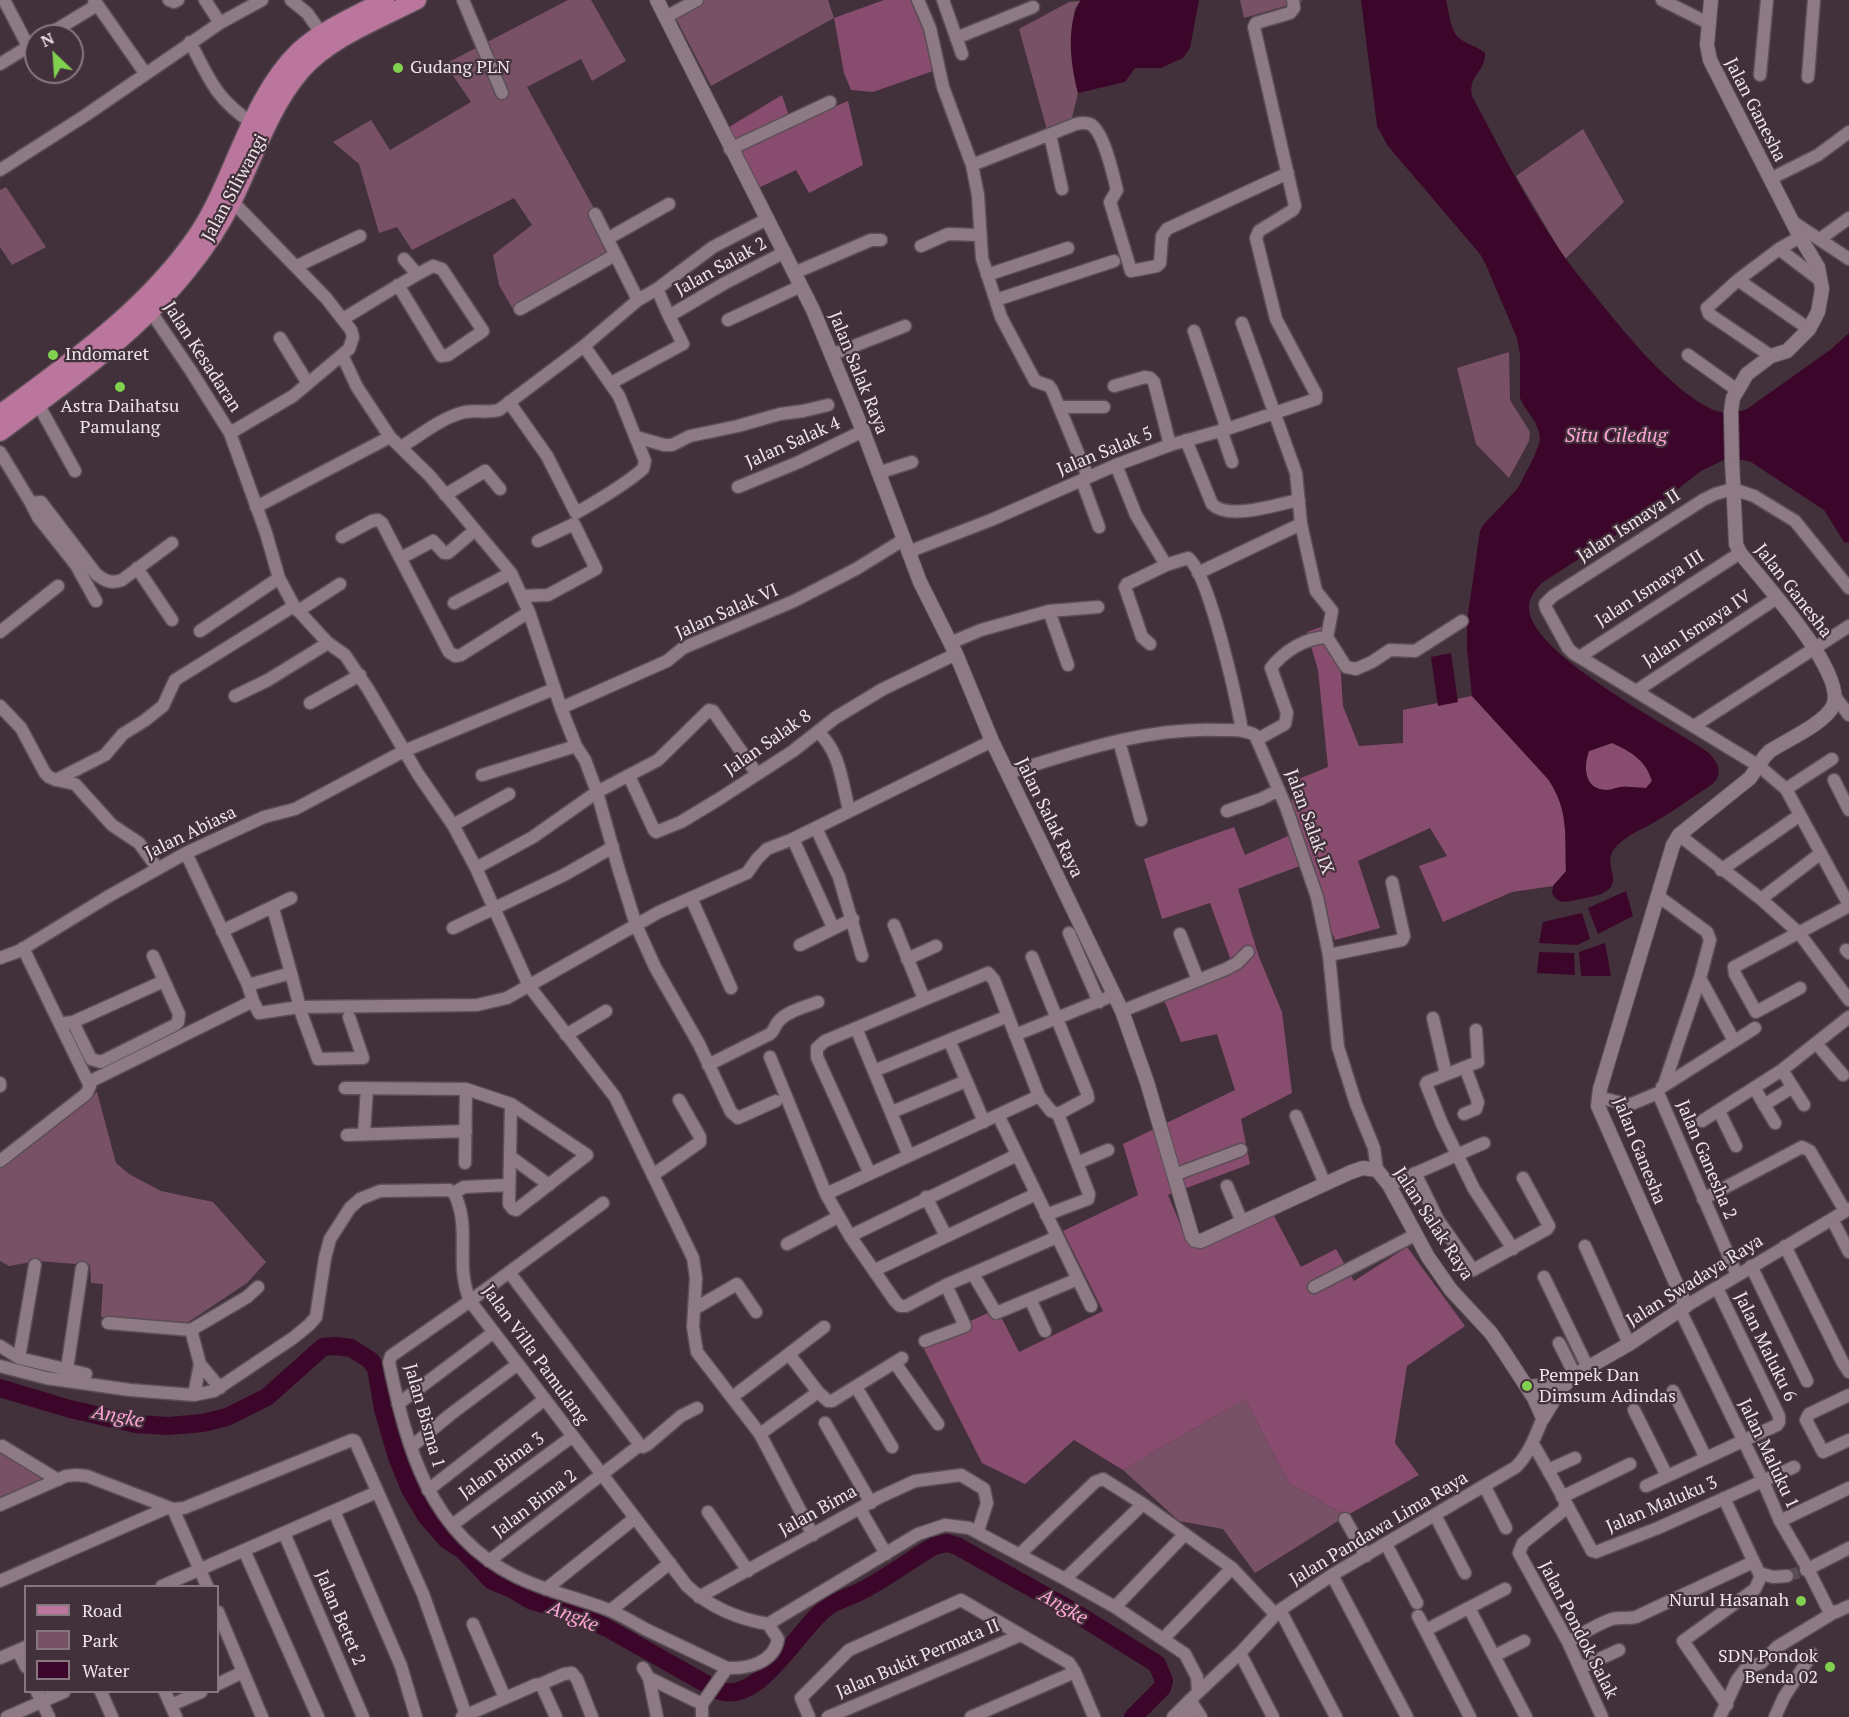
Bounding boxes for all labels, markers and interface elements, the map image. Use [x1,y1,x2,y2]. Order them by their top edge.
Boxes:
north arrow [24,24,84,84]
text: N [37,27,57,52]
street label: Jalan Ganesha [1720,55,1790,165]
place label: Gudang PLN [410,57,510,79]
marker: Gudang PLN [391,61,405,75]
street label: Jalan Siliwangi [198,131,272,245]
street label: Jalan Salak 2 [671,233,771,301]
street label: Jalan Kesadaran [158,298,246,416]
street label: Jalan Salak Raya [824,308,892,438]
place label: Indomaret [65,344,149,366]
marker: Indomaret [46,348,60,362]
marker: Astra Daihatsu Pamulang [113,380,127,394]
place label: Astra Daihatsu Pamulang [61,396,179,438]
street label: Jalan Salak 4 [742,413,844,473]
street label: Jalan Salak 5 [1054,423,1156,481]
water label: Situ Ciledug [1565,424,1667,448]
street label: Jalan Ismaya II [1573,485,1685,567]
street label: Jalan Ganesha [1750,540,1836,642]
street label: Jalan Ismaya III [1592,546,1708,632]
street label: Jalan Salak VI [672,580,782,644]
street label: Jalan Ismaya IV [1639,586,1755,672]
street label: Jalan Salak 8 [720,705,816,781]
street label: Jalan Salak Raya [1011,755,1087,881]
street label: Jalan Salak IX [1280,767,1338,877]
street label: Jalan Abiasa [142,802,240,864]
street label: Jalan Ganesha [1608,1094,1670,1208]
street label: Jalan Ganesha 2 [1671,1097,1741,1223]
street label: Jalan Salak Raya [1388,1163,1478,1285]
street label: Jalan Swadaya Raya [1623,1230,1767,1332]
street label: Jalan Villa Pamulang [477,1281,593,1429]
street label: Jalan Maluku 6 [1729,1289,1801,1405]
street label: Jalan Bisma 1 [399,1361,449,1471]
place label: Pempek Dan Dimsum Adindas [1539,1365,1676,1408]
marker: Pempek Dan Dimsum Adindas [1520,1379,1534,1393]
street label: Jalan Maluku 1 [1733,1396,1803,1512]
water label: Angke [90,1400,146,1434]
street label: Jalan Bima 3 [455,1428,549,1504]
street label: Jalan Bima 2 [489,1465,581,1543]
street label: Jalan Pandawa Lima Raya [1286,1467,1472,1591]
street label: Jalan Maluku 3 [1603,1472,1721,1538]
street label: Jalan Bima [775,1481,861,1541]
street label: Jalan Pondok Salak [1534,1557,1622,1703]
street label: Jalan Betet 2 [310,1567,370,1669]
water label: Angke [1034,1584,1092,1630]
legend [24,1585,219,1693]
place label: Nurul Hasanah [1669,1590,1789,1612]
marker: Nurul Hasanah [1794,1594,1808,1608]
water label: Angke [544,1596,602,1638]
text: Road [82,1598,122,1622]
street label: Jalan Bukit Permata II [833,1615,1003,1703]
text: Park [82,1628,118,1652]
place label: SDN Pondok Benda 02 [1718,1646,1818,1688]
text: Water [82,1658,129,1682]
marker: SDN Pondok Benda 02 [1823,1660,1837,1674]

